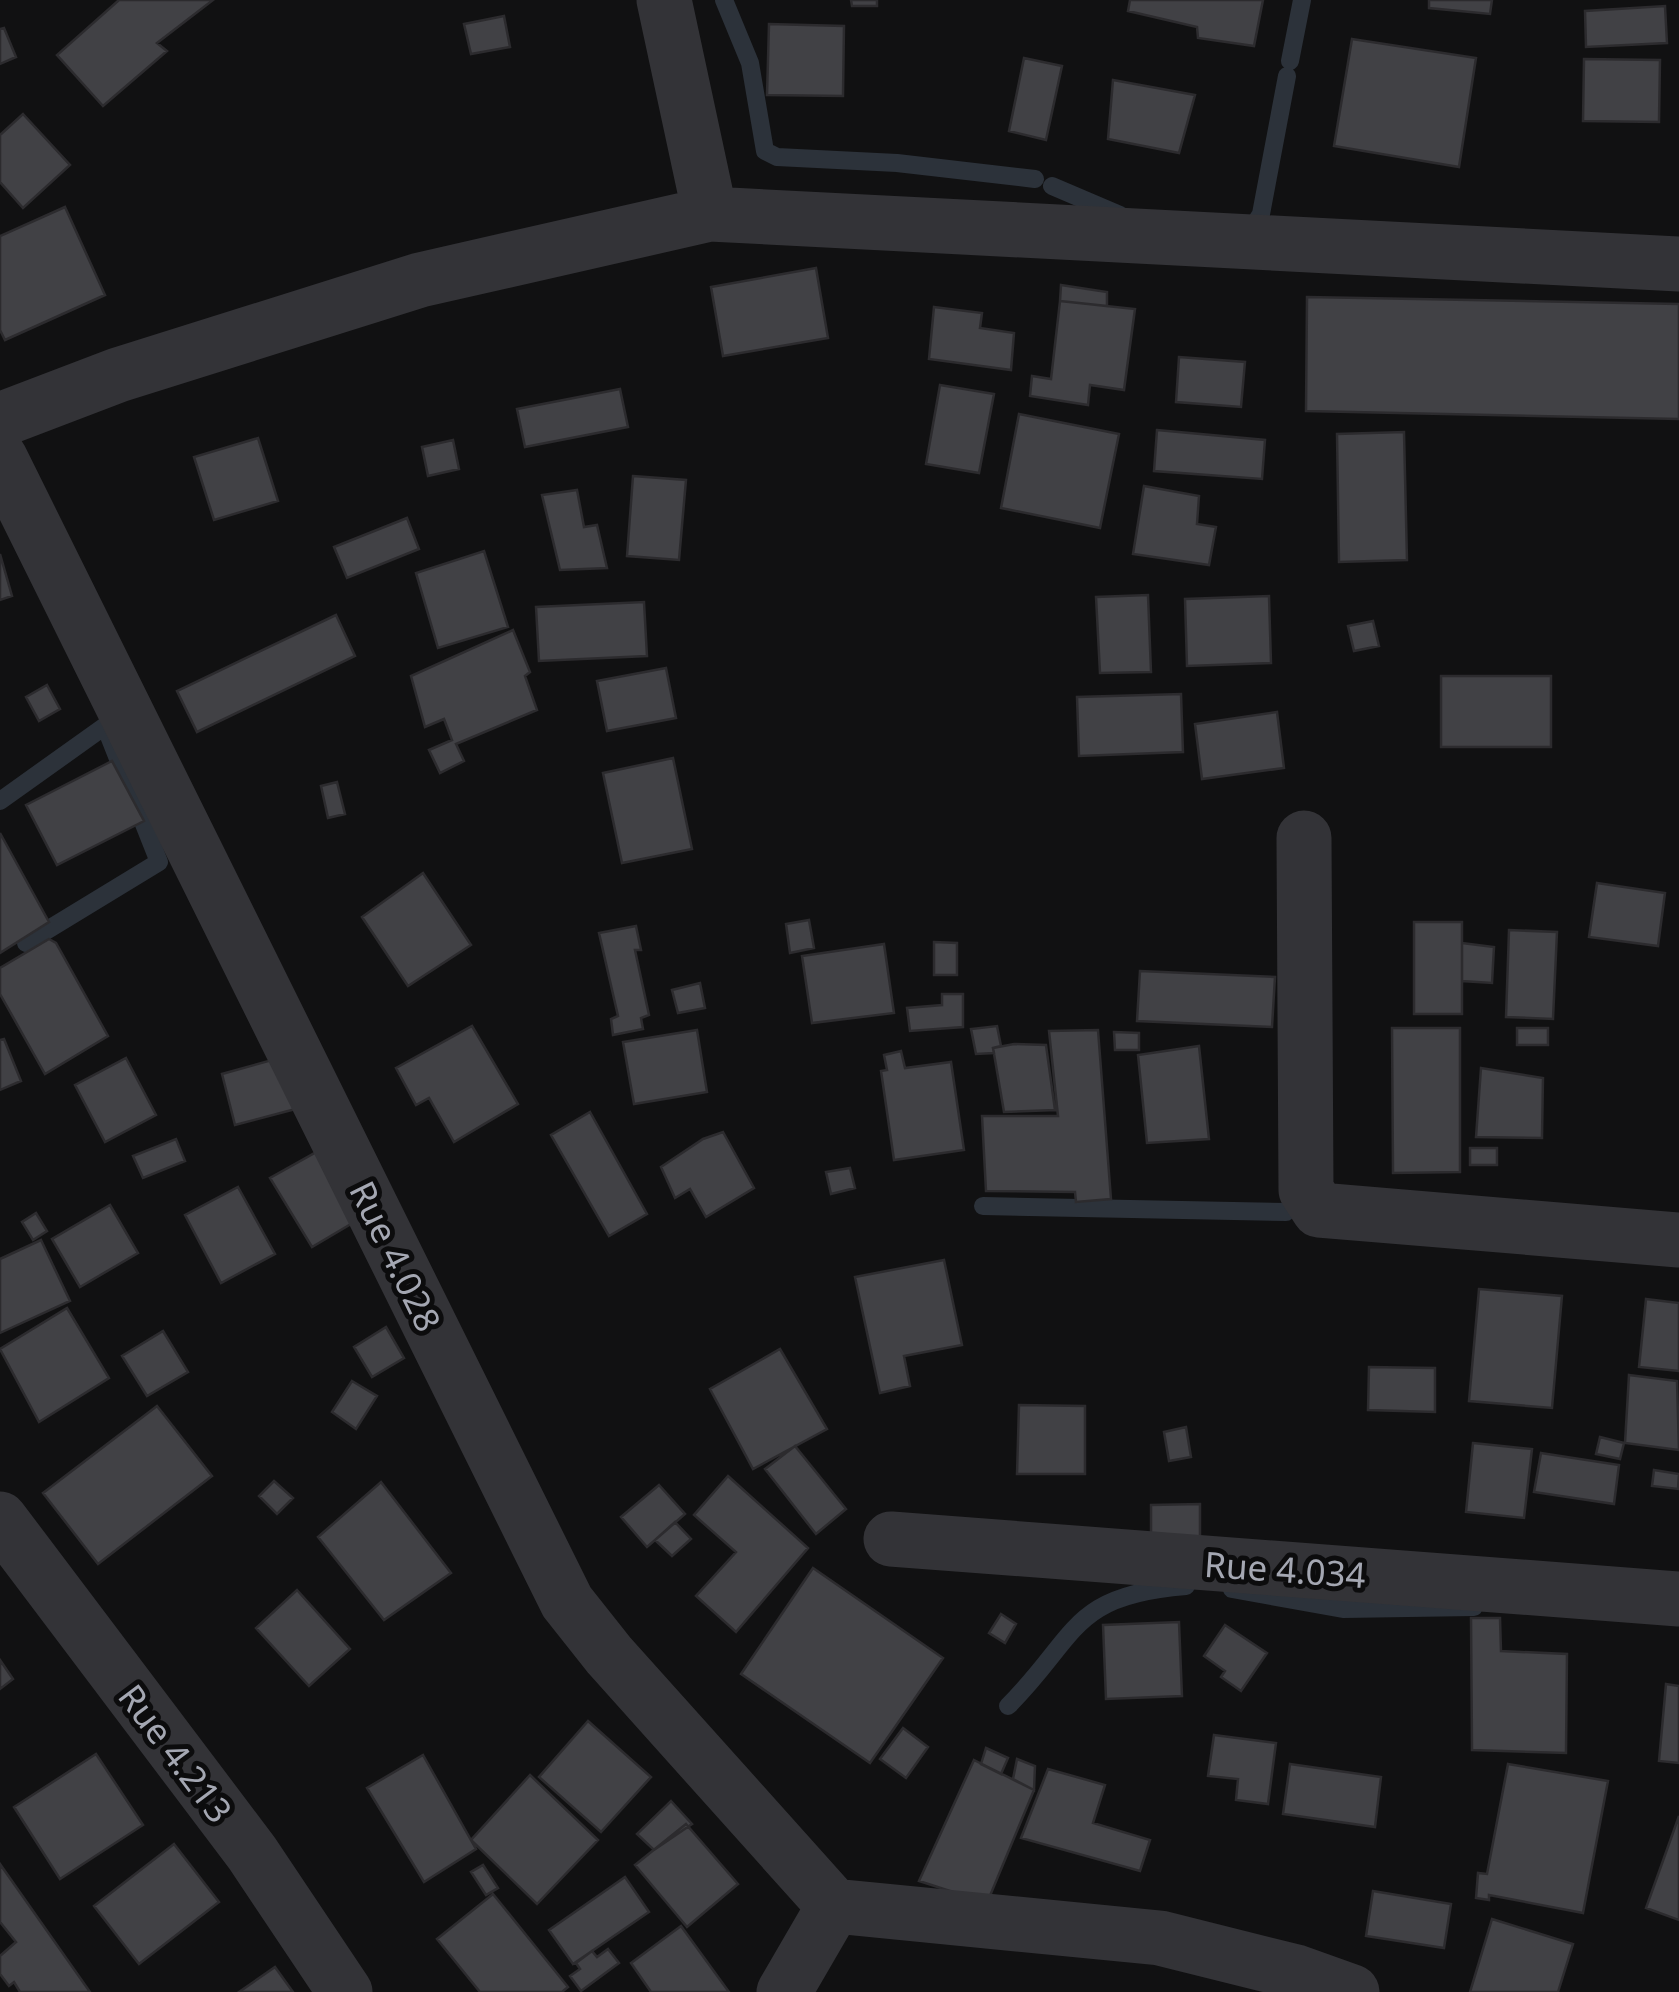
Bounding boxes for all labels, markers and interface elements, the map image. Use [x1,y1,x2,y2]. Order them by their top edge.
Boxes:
street label: Rue 4.028 [339,1173,453,1339]
street label: Rue 4.034 [1203,1540,1367,1598]
street label: Rue 4.213 [109,1674,243,1832]

